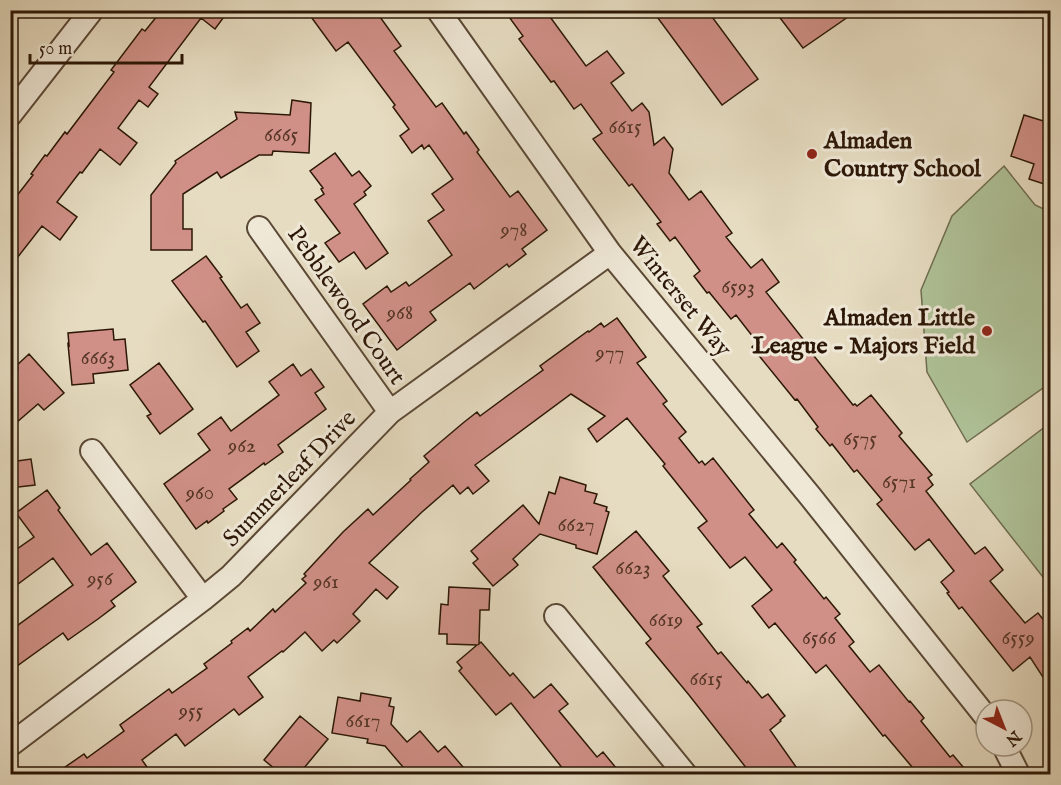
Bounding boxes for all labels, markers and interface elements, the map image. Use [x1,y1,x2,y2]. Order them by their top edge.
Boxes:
scale bar [30,27,182,65]
text: 50 m [39,38,72,61]
house number: 6615 [608,114,642,141]
house number: 6665 [264,122,298,149]
place label: Almaden Country School [823,126,981,185]
marker: Almaden Country School [805,147,819,161]
house number: 978 [499,217,528,244]
street label: Pebblewood Court [280,221,412,391]
street label: Winterset Way [622,230,738,364]
house number: 6593 [721,274,755,301]
house number: 968 [386,300,413,327]
place label: Almaden Little League - Majors Field [752,303,976,362]
marker: Almaden Little League - Majors Field [980,324,994,338]
house number: 977 [595,340,624,367]
house number: 6663 [81,345,115,372]
street label: Summerleaf Drive [217,404,363,554]
house number: 6575 [843,426,877,453]
house number: 962 [227,433,256,460]
house number: 6571 [882,469,916,496]
house number: 960 [185,480,214,507]
house number: 6627 [557,512,595,539]
house number: 6623 [615,555,651,582]
house number: 956 [86,566,114,593]
house number: 961 [312,569,339,596]
house number: 6619 [649,607,683,634]
house number: 6566 [802,625,837,652]
house number: 6559 [1001,625,1035,652]
house number: 6615 [689,666,723,693]
house number: 955 [178,698,204,725]
north arrow [974,698,1034,758]
house number: 6617 [345,708,381,735]
text: N [1001,725,1025,750]

